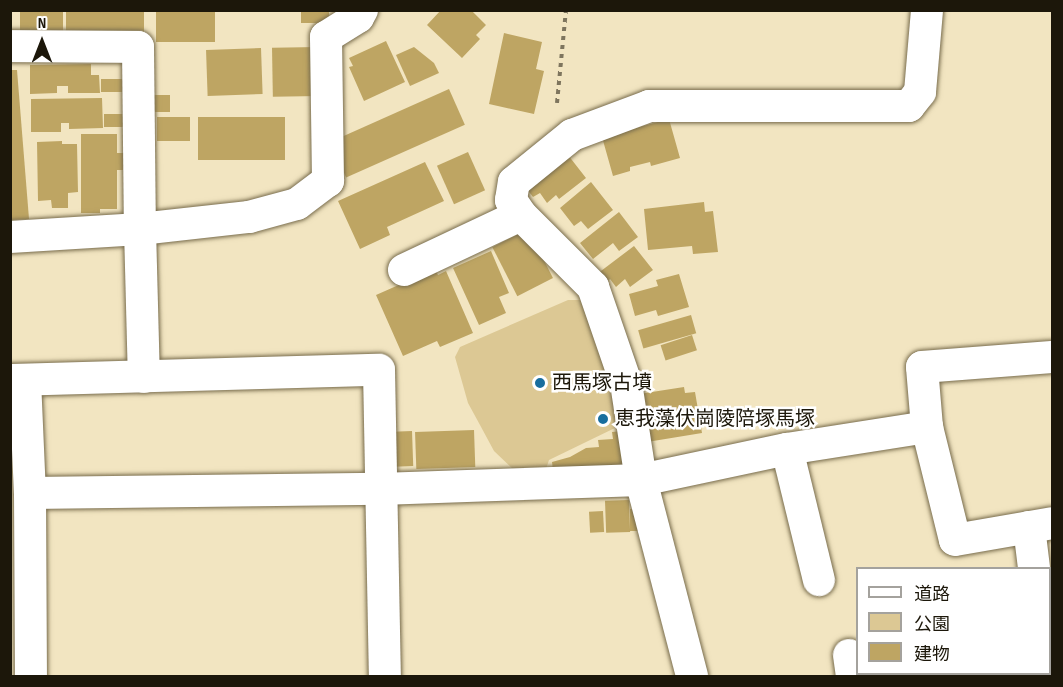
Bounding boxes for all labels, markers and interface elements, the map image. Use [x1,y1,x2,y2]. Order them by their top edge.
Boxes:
north arrow [12,12,72,72]
text: N [38,14,46,33]
place label: 西馬塚古墳 [552,371,652,395]
marker: 西馬塚古墳 [533,376,547,390]
place label: 恵我藻伏崗陵陪塚馬塚 [615,407,815,431]
marker: 恵我藻伏崗陵陪塚馬塚 [596,412,610,426]
legend [856,567,1051,675]
text: 道路 [914,584,950,605]
text: 公園 [914,614,950,635]
text: 建物 [914,644,950,665]

